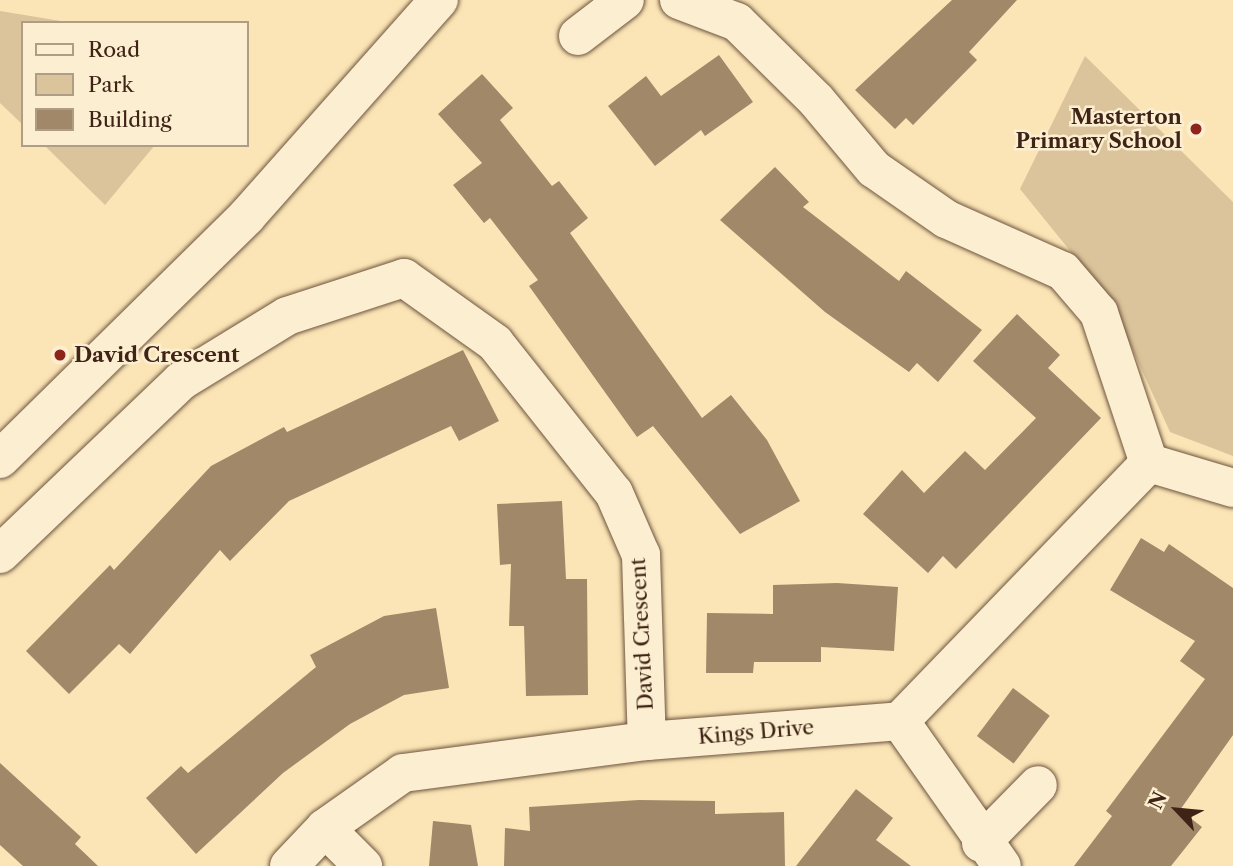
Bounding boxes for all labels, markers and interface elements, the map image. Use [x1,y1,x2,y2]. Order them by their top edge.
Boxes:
legend [21,21,248,147]
text: Road [88,37,140,62]
text: Park [88,72,134,97]
place label: Masterton Primary School [1015,104,1182,154]
text: Building [88,107,172,132]
marker: Masterton Primary School [1188,121,1204,137]
place label: David Crescent [74,342,239,368]
marker: David Crescent [52,347,68,363]
street label: David Crescent [625,557,659,711]
street label: Kings Drive [697,714,815,750]
north arrow [1142,775,1212,845]
text: N [1144,788,1172,813]

